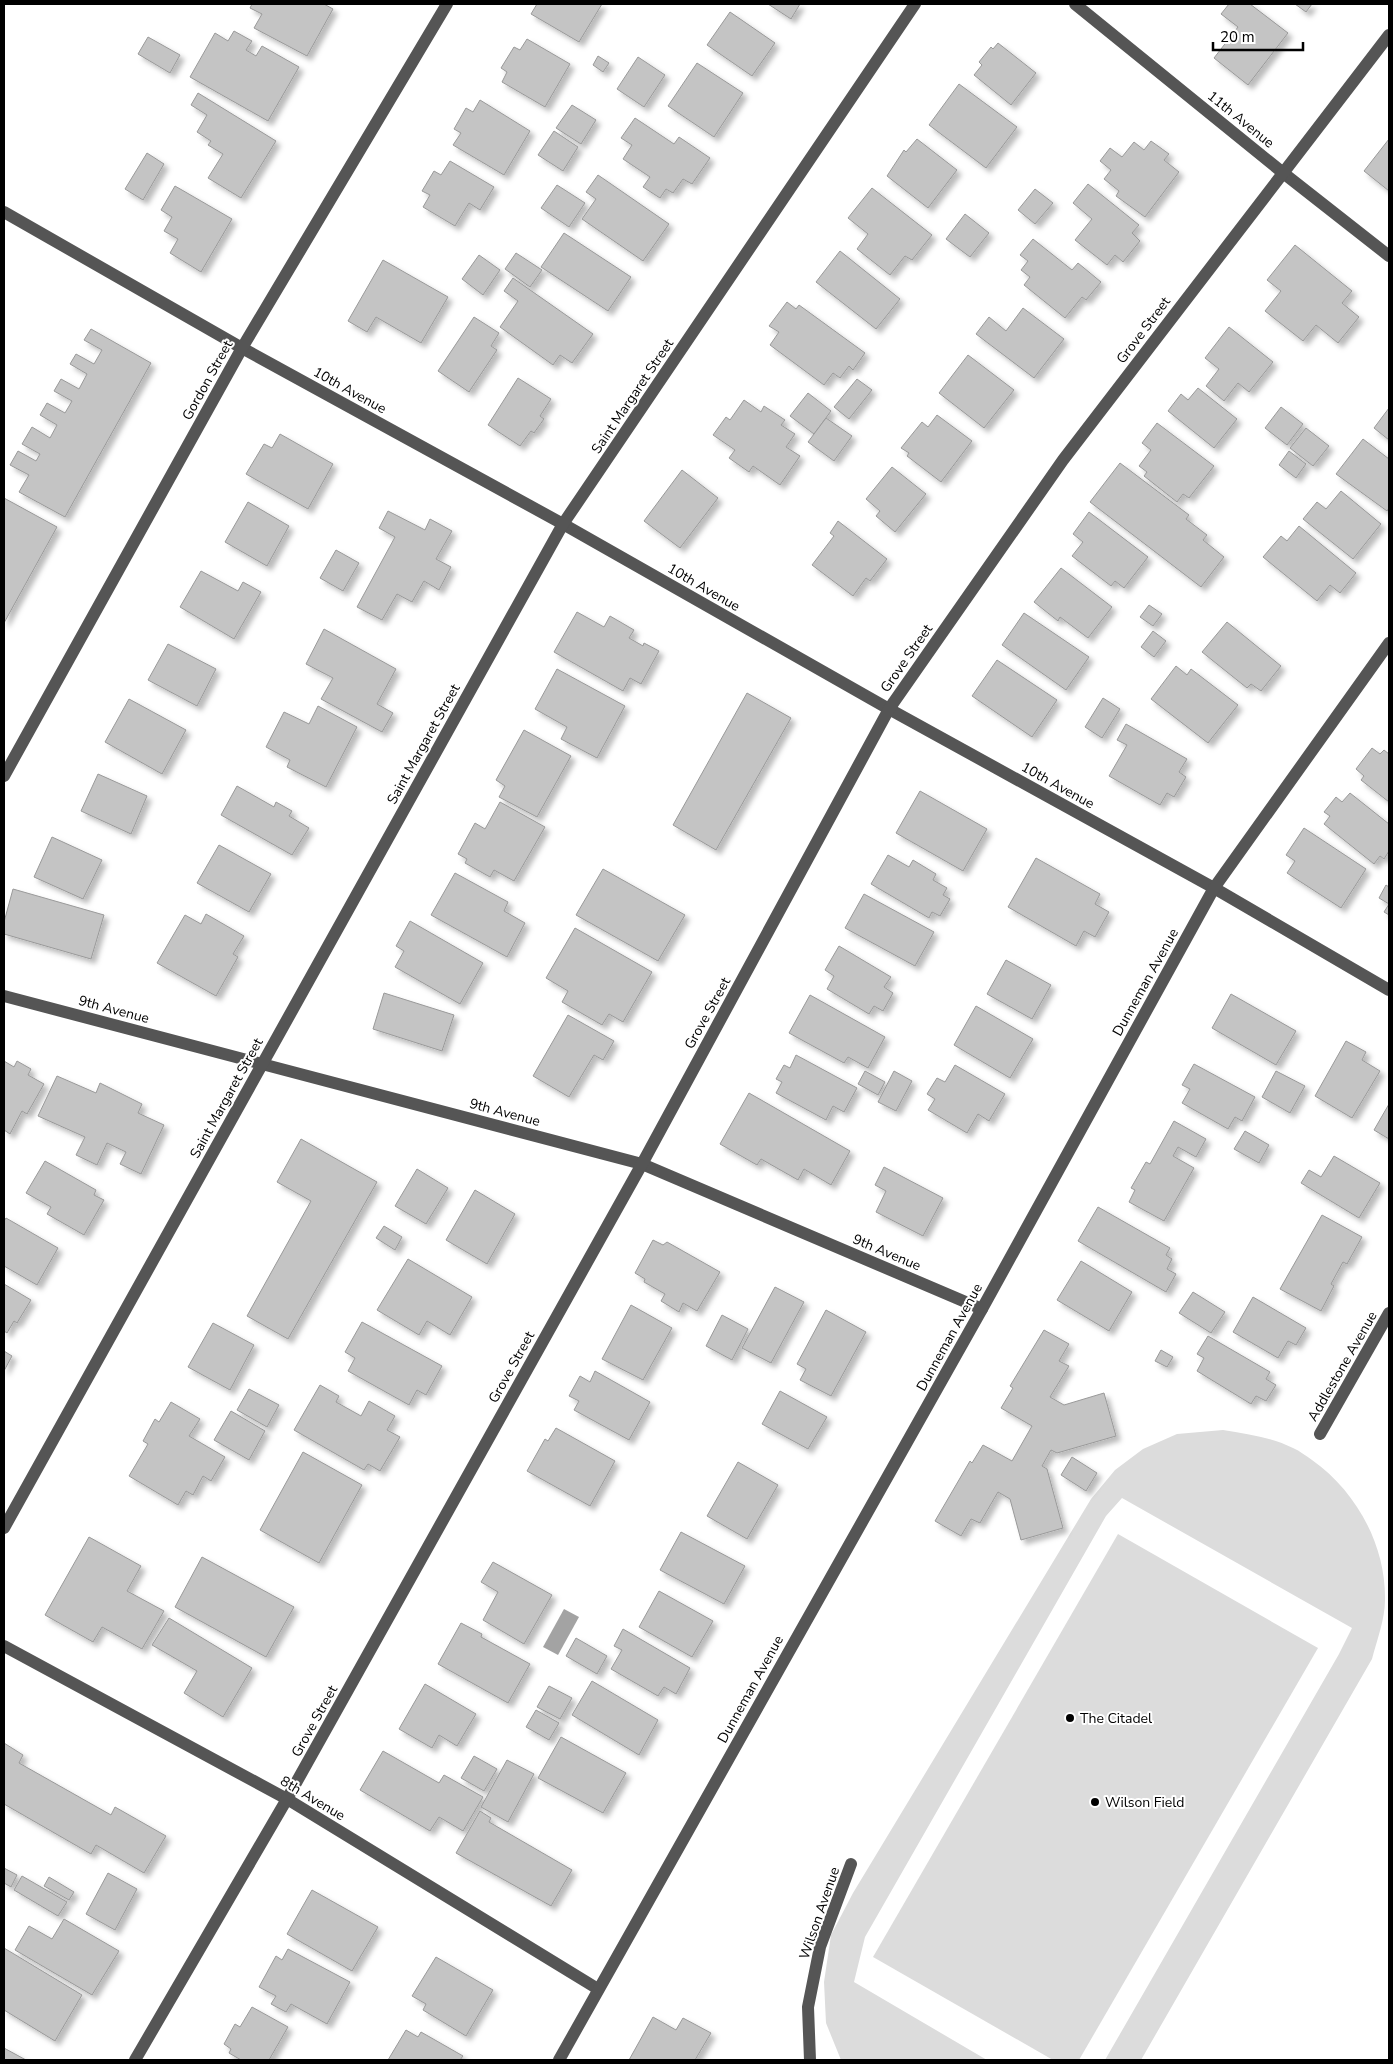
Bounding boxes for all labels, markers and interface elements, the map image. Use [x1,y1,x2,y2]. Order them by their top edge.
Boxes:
scale bar [1213,20,1303,52]
text: 20 m [1220,27,1255,47]
street label: 11th Avenue [1203,87,1278,152]
street label: Grove Street [1112,293,1175,368]
street label: Saint Margaret Street [587,335,678,457]
street label: Gordon Street [178,337,237,424]
street label: 10th Avenue [310,363,390,418]
street label: 10th Avenue [664,559,744,616]
street label: Grove Street [876,620,937,696]
street label: Saint Margaret Street [382,681,464,808]
street label: 10th Avenue [1018,758,1098,813]
street label: Dunneman Avenue [1108,925,1183,1039]
street label: Grove Street [680,974,735,1052]
street label: 9th Avenue [76,991,151,1028]
street label: Saint Margaret Street [185,1035,267,1162]
street label: 9th Avenue [467,1094,542,1131]
street label: 9th Avenue [850,1230,924,1275]
street label: Dunneman Avenue [912,1280,987,1394]
street label: Addlestone Avenue [1303,1308,1382,1425]
street label: Grove Street [484,1328,539,1406]
street label: Dunneman Avenue [713,1632,788,1746]
street label: Grove Street [287,1682,342,1760]
place label: The Citadel [1080,1709,1153,1728]
marker: The Citadel [1064,1712,1076,1724]
street label: 8th Avenue [277,1772,349,1825]
place label: Wilson Field [1105,1793,1184,1812]
marker: Wilson Field [1089,1796,1101,1808]
street label: Wilson Avenue [795,1864,844,1962]

